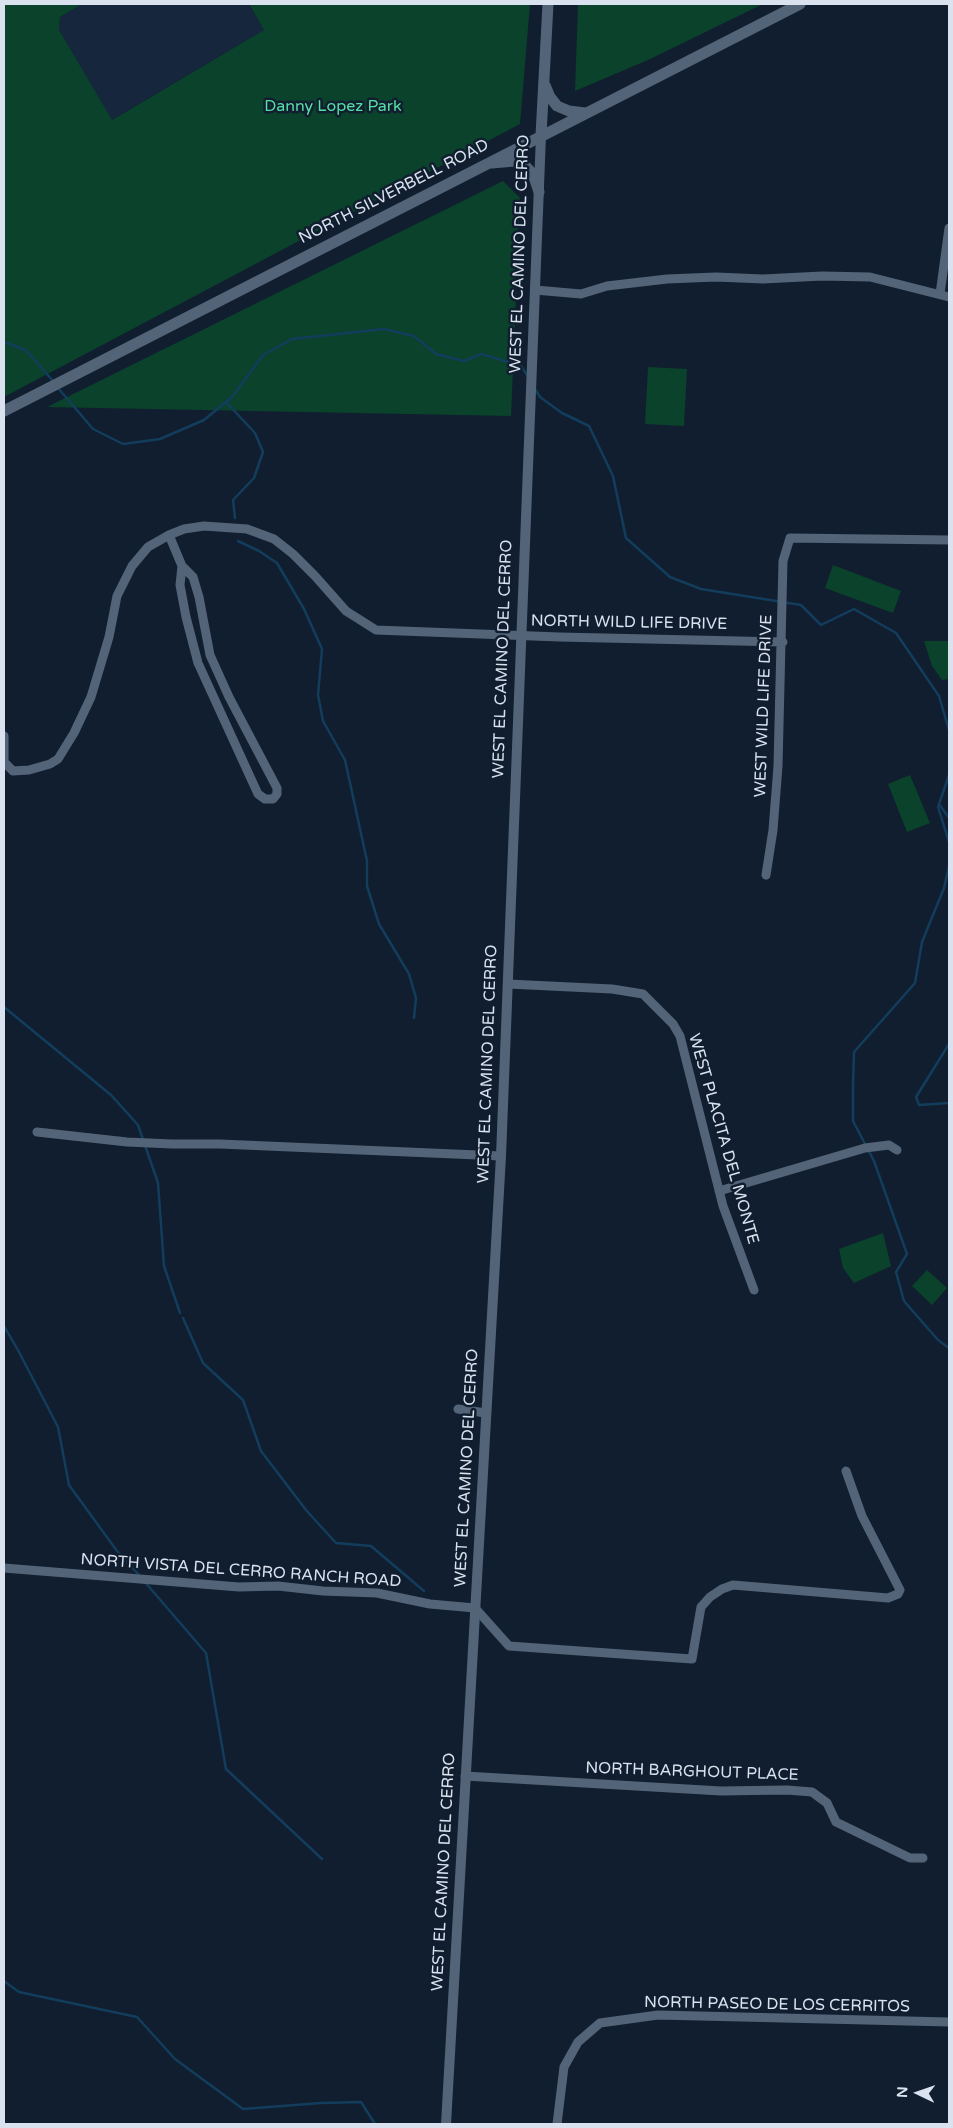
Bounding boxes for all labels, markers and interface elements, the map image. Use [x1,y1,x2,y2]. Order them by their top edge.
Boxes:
park label: Danny Lopez Park [264,97,402,117]
street label: WEST EL CAMINO DEL CERRO [506,134,534,374]
street label: NORTH SILVERBELL ROAD [296,136,492,248]
street label: WEST EL CAMINO DEL CERRO [489,539,517,779]
street label: NORTH WILD LIFE DRIVE [531,612,727,634]
street label: WEST WILD LIFE DRIVE [751,614,777,798]
street label: WEST EL CAMINO DEL CERRO [474,944,502,1184]
street label: WEST PLACITA DEL MONTE [684,1031,762,1247]
street label: WEST EL CAMINO DEL CERRO [451,1348,483,1588]
street label: NORTH VISTA DEL CERRO RANCH ROAD [80,1550,402,1592]
street label: WEST EL CAMINO DEL CERRO [428,1752,460,1992]
street label: NORTH BARGHOUT PLACE [585,1759,799,1785]
street label: NORTH PASEO DE LOS CERRITOS [644,1993,910,2017]
north arrow [893,2068,943,2118]
text: N [894,2086,911,2098]

